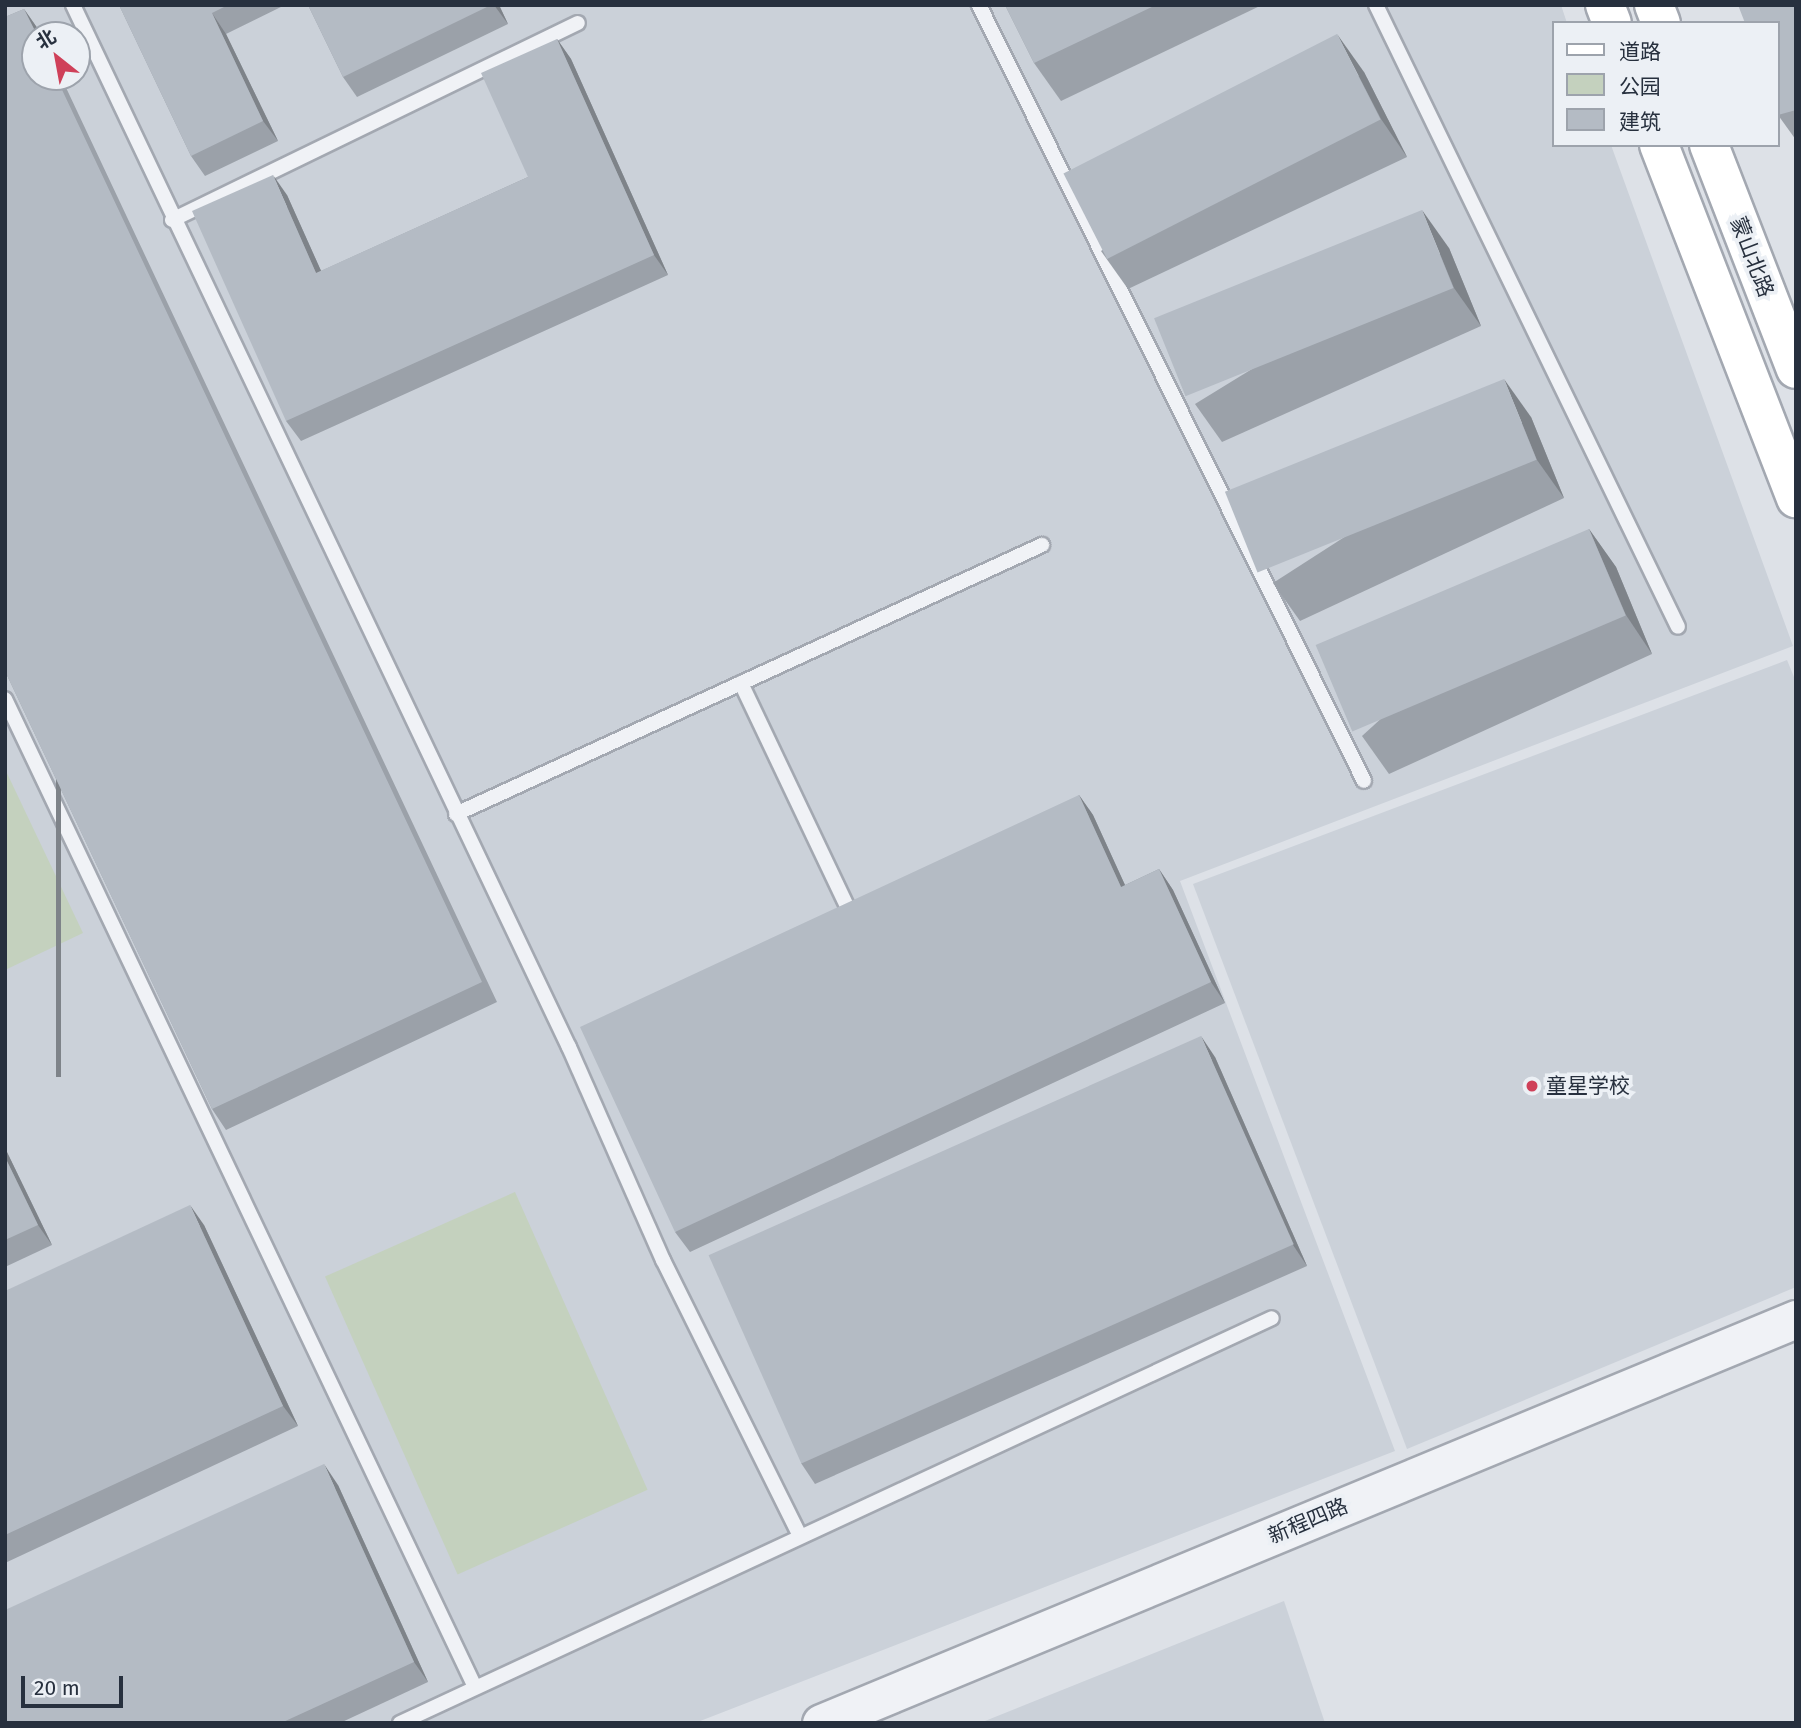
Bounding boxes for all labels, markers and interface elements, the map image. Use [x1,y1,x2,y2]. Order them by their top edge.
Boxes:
north arrow [21,21,91,91]
legend [1552,21,1780,147]
text: 北 [32,25,60,54]
text: 道路 [1619,39,1661,65]
text: 公园 [1619,74,1661,100]
text: 建筑 [1619,109,1661,135]
street label: 蒙山北路 [1725,213,1779,301]
place label: 童星学校 [1546,1073,1630,1099]
marker: 童星学校 [1524,1078,1540,1094]
street label: 新程四路 [1264,1493,1352,1549]
scale bar [24,1662,126,1706]
text: 20 m [34,1675,80,1701]

